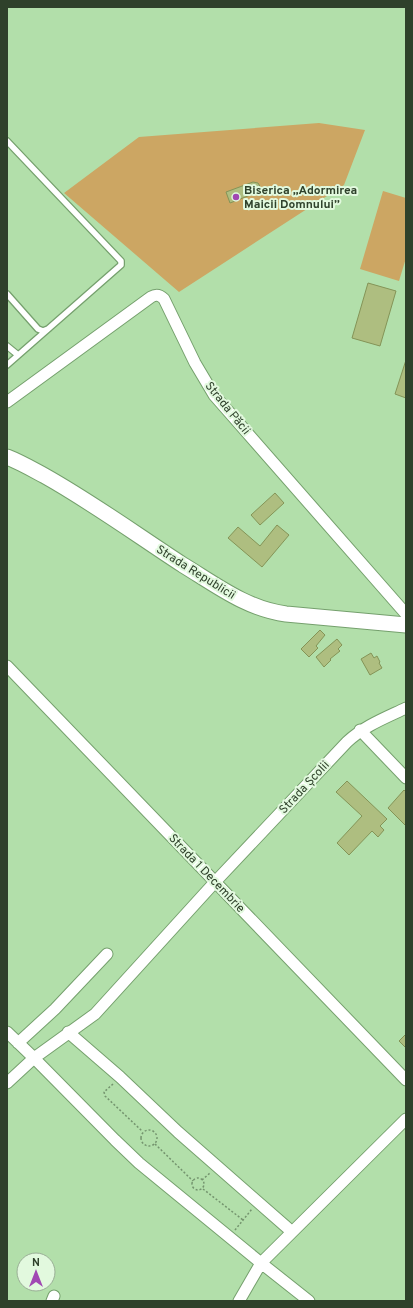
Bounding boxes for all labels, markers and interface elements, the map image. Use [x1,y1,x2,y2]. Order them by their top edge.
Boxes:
place label: Biserica „Adormirea Maicii Domnului” [244,183,357,213]
marker: Biserica „Adormirea Maicii Domnului” [231,192,241,202]
street label: Strada Păcii [201,379,253,438]
street label: Strada Republicii [153,542,238,604]
street label: Strada Școlii [276,758,333,818]
street label: Strada 1 Decembrie [165,831,248,917]
north arrow [16,1252,56,1292]
text: N [32,1256,40,1270]

